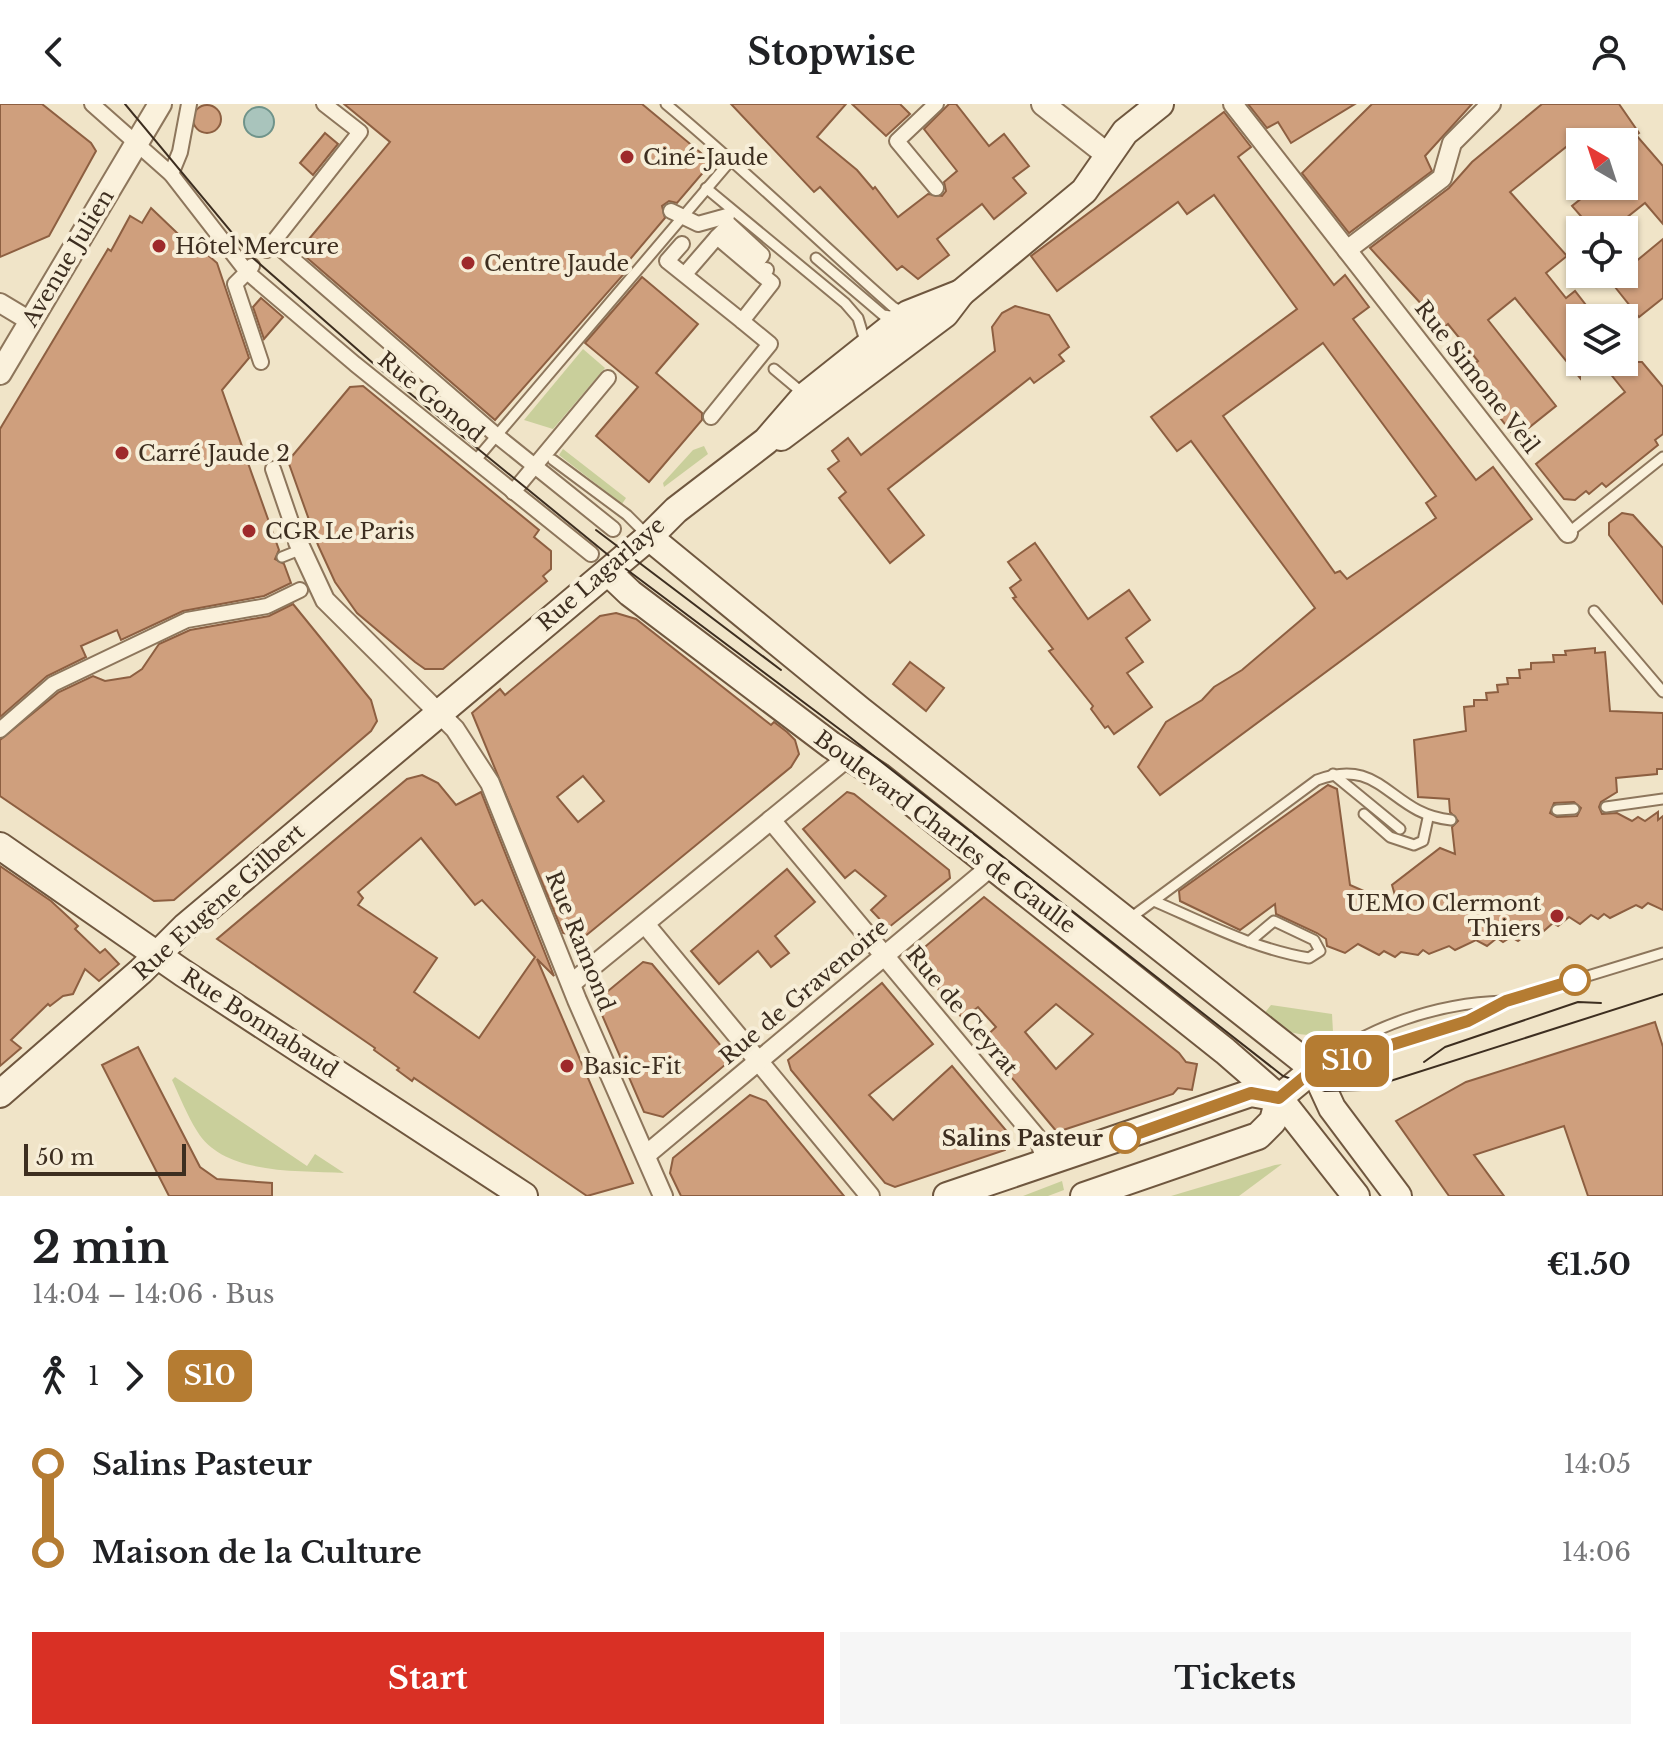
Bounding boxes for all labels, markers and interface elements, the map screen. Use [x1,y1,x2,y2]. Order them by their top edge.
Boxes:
icon: back [32,30,76,74]
text: Stopwise [747,30,916,75]
icon: person [1587,30,1631,74]
north arrow [1566,128,1638,200]
map controls [1566,128,1638,376]
place label: Ciné-Jaude [643,144,768,171]
marker: Ciné-Jaude [618,148,636,166]
street label: Avenue Julien [16,184,120,332]
button: locate [1566,216,1638,288]
place label: Hôtel Mercure [175,233,339,260]
marker: Hôtel Mercure [150,237,168,255]
place label: Centre Jaude [484,250,629,277]
marker: Centre Jaude [459,254,477,272]
street label: Rue Simone Veil [1409,295,1545,459]
button: layers [1566,304,1638,376]
street label: Rue Gonod [372,346,490,448]
place label: Carré Jaude 2 [138,440,290,467]
marker: Carré Jaude 2 [113,444,131,462]
street label: Rue Lagarlaye [532,511,670,637]
place label: CGR Le Paris [265,518,415,545]
marker: CGR Le Paris [240,522,258,540]
street label: Boulevard Charles de Gaulle [809,725,1081,939]
street label: Rue Eugène Gilbert [128,818,311,986]
street label: Rue Ramond [540,867,620,1015]
place label: UEMO Clermont Thiers [1346,890,1542,942]
marker: UEMO Clermont Thiers [1548,907,1566,925]
street label: Rue de Gravenoire [714,914,894,1070]
street label: Rue de Ceyrat [900,941,1024,1081]
street label: Rue Bonnabaud [177,962,343,1084]
unlabelled marker [1560,965,1590,995]
line badge: S10 [1301,1035,1393,1087]
text: S10 [1321,1043,1373,1078]
place label: Basic-Fit [583,1053,682,1080]
marker: Basic-Fit [558,1057,576,1075]
marker: Salins Pasteur [1110,1123,1140,1153]
place label: Salins Pasteur [942,1125,1103,1152]
scale bar [24,1140,186,1176]
text: 50 m [36,1144,94,1171]
text: 2 min [32,1220,169,1275]
text: €1.50 [1547,1246,1631,1283]
text: 14:04 – 14:06 · Bus [32,1278,275,1310]
icon: walk [32,1354,76,1398]
icon: forward [112,1354,156,1398]
text: S10 [184,1358,236,1393]
text: 1 [88,1360,100,1392]
text: Salins Pasteur [92,1446,312,1483]
text: 14:05 [1563,1448,1631,1480]
text: Maison de la Culture [92,1534,422,1571]
text: 14:06 [1562,1536,1631,1568]
button: Start [32,1632,824,1724]
button: Tickets [840,1632,1631,1724]

